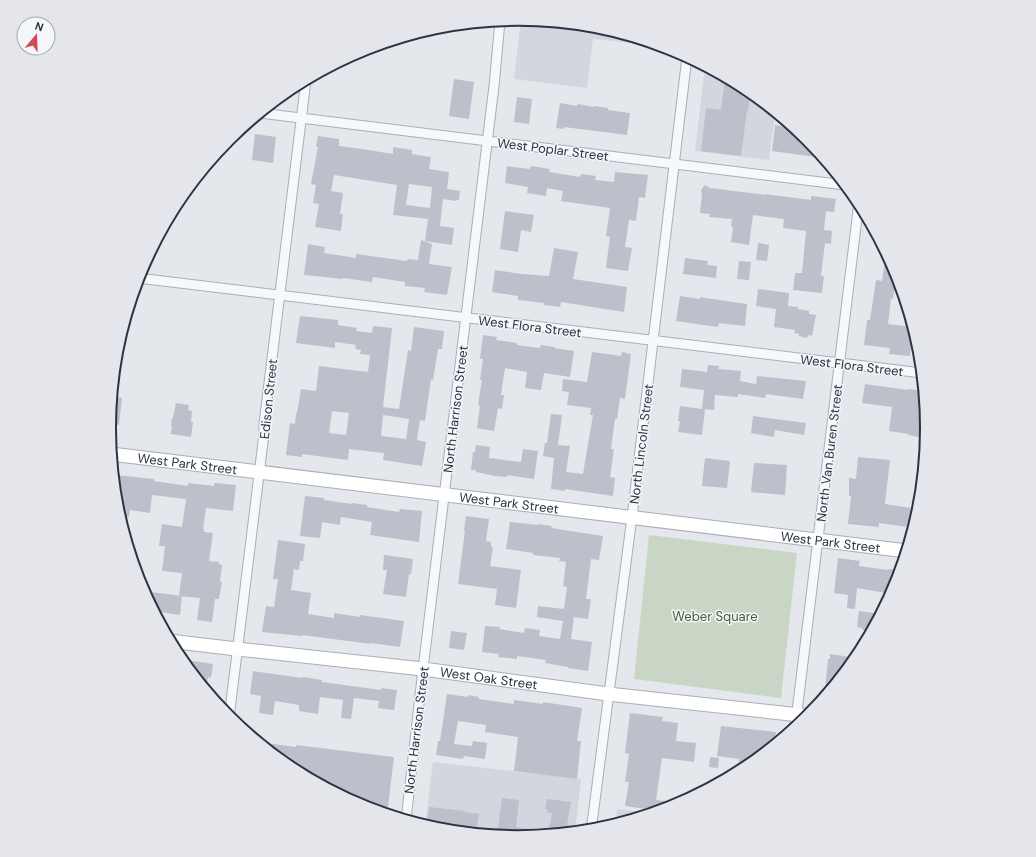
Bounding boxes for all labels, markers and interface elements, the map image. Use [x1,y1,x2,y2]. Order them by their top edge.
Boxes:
north arrow [16,16,56,56]
text: N [33,19,45,34]
street label: West Poplar Street [496,134,610,165]
street label: West Flora Street [477,312,583,341]
street label: North Harrison Street [439,344,472,474]
street label: West Flora Street [799,351,905,380]
street label: Edison Street [256,358,281,440]
street label: North Lincoln Street [626,383,657,505]
street label: North Van Buren Street [813,383,846,523]
street label: West Park Street [137,449,238,478]
street label: West Park Street [458,489,560,518]
street label: West Park Street [780,528,881,557]
park label: Weber Square [672,608,758,625]
street label: West Oak Street [439,663,539,693]
street label: North Harrison Street [400,665,433,795]

